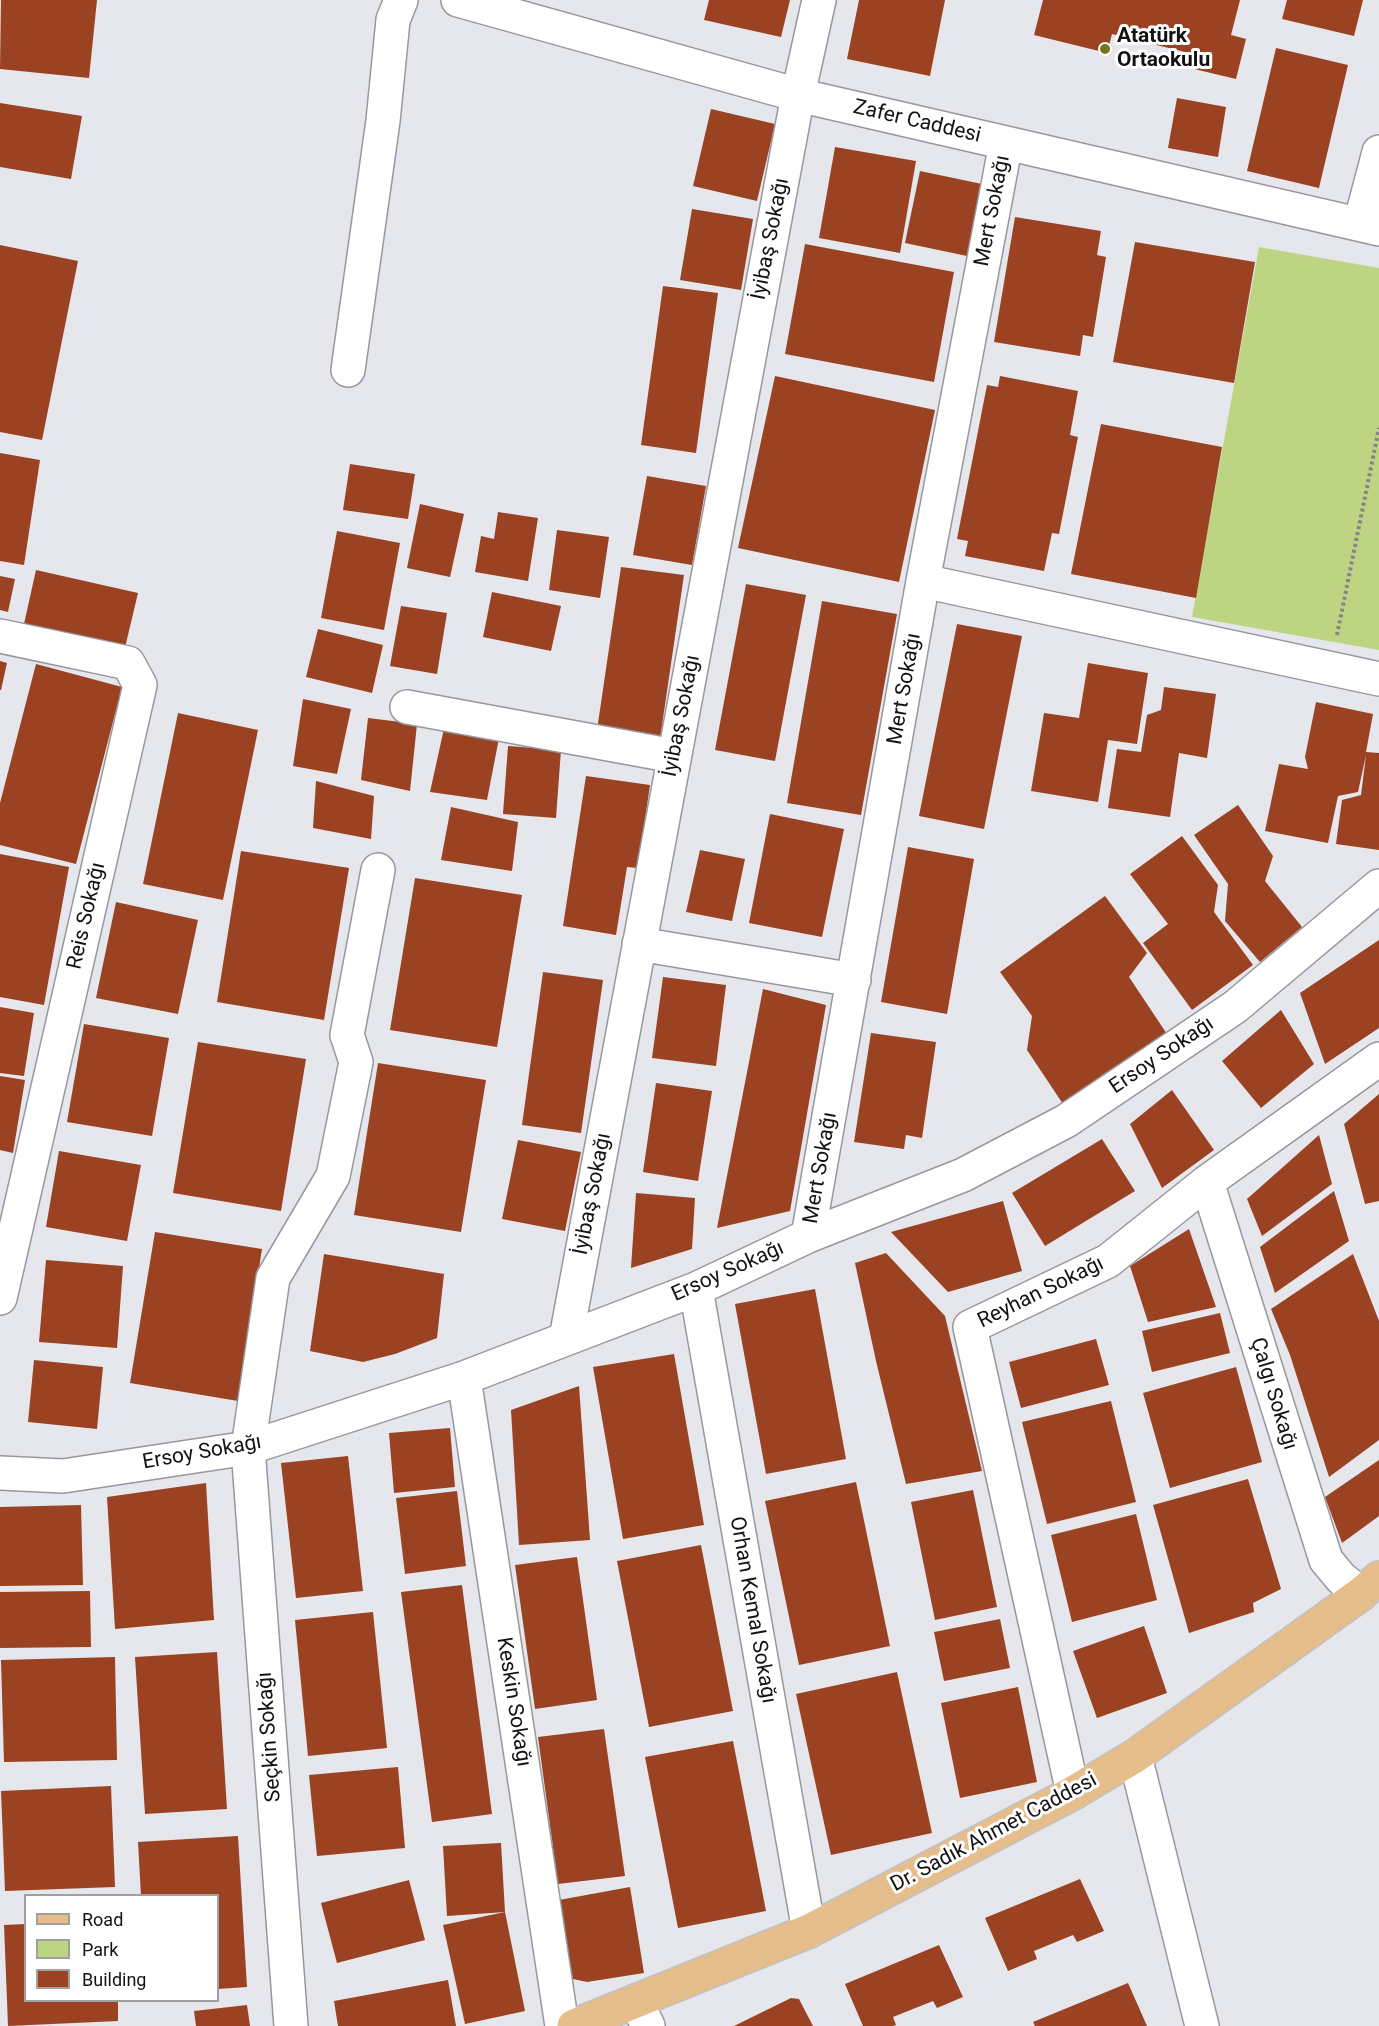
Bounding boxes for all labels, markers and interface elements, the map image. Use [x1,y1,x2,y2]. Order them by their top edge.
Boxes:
place label: Atatürk Ortaokulu [1117,24,1210,74]
marker: Atatürk Ortaokulu [1098,42,1112,56]
street label: Zafer Caddesi [851,95,983,149]
street label: Mert Sokağı [970,153,1016,269]
street label: İyibaş Sokağı [747,176,795,302]
street label: Mert Sokağı [883,631,927,747]
street label: İyibaş Sokağı [658,653,706,779]
street label: Reis Sokağı [62,860,112,972]
street label: Ersoy Sokağı [1105,1012,1219,1100]
street label: Mert Sokağı [799,1110,843,1226]
street label: İyibaş Sokağı [569,1131,617,1257]
street label: Ersoy Sokağı [668,1236,788,1308]
street label: Reyhan Sokağı [974,1252,1108,1334]
street label: Çalgı Sokağı [1244,1335,1302,1453]
street label: Ersoy Sokağı [141,1430,263,1476]
street label: Orhan Kemal Sokağı [723,1515,781,1705]
street label: Keskin Sokağı [490,1635,536,1769]
street label: Seçkin Sokağı [253,1671,287,1803]
street label: Dr. Sadık Ahmet Caddesi [887,1768,1101,1898]
legend [24,1894,219,2002]
text: Road [82,1909,123,1930]
text: Park [82,1939,118,1960]
text: Building [82,1969,146,1990]

